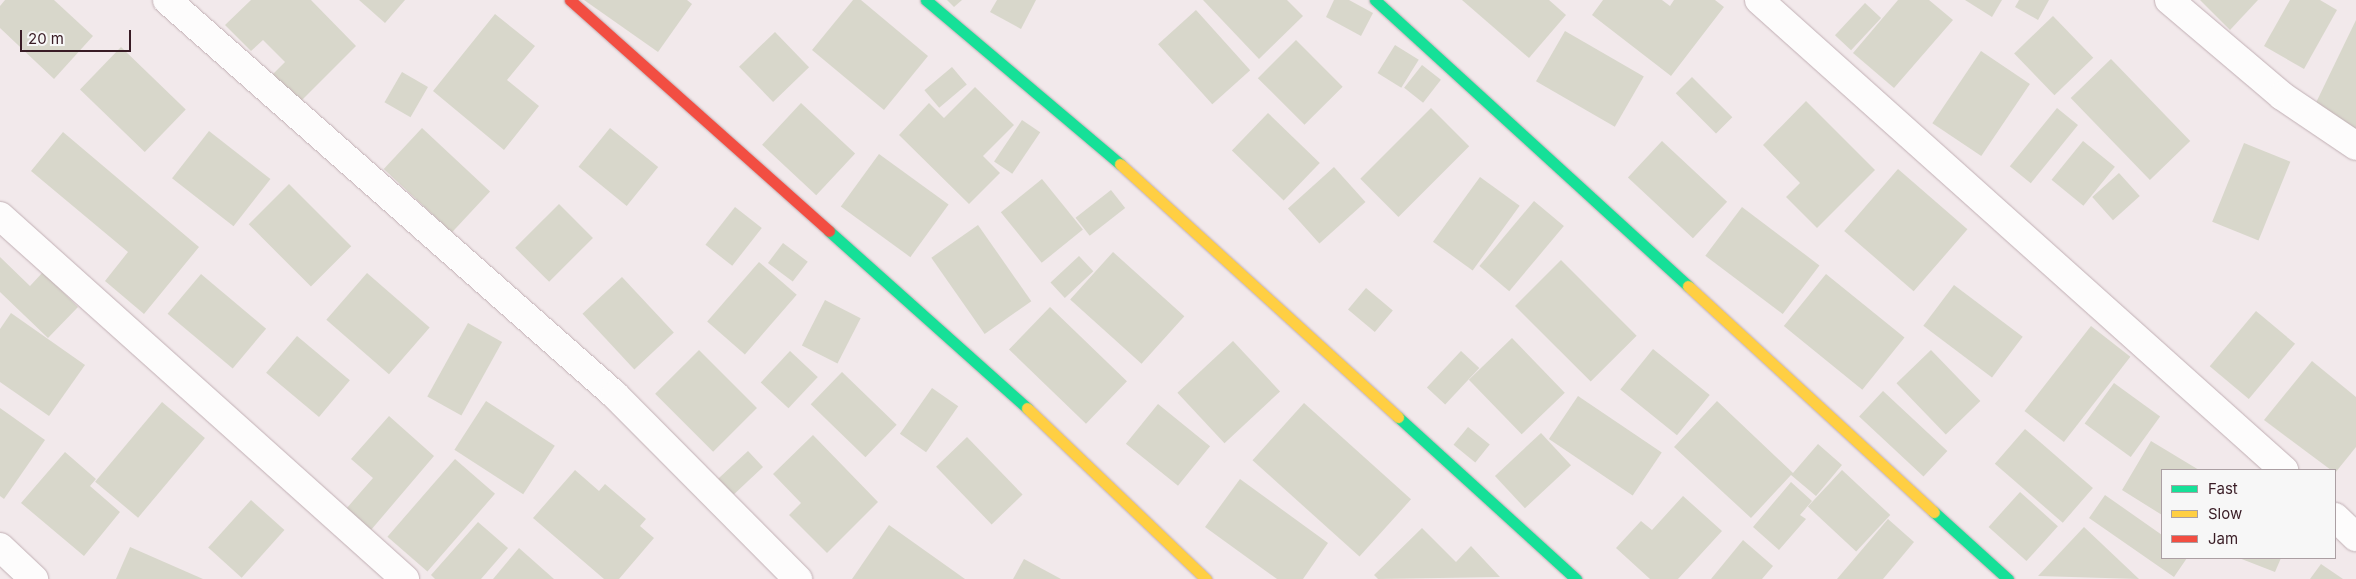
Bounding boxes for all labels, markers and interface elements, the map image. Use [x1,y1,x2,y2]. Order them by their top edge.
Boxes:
scale bar [22,20,134,52]
text: 20 m [28,29,64,48]
legend [2161,469,2336,559]
text: Fast [2208,479,2238,498]
text: Slow [2208,504,2242,523]
text: Jam [2208,529,2238,548]

